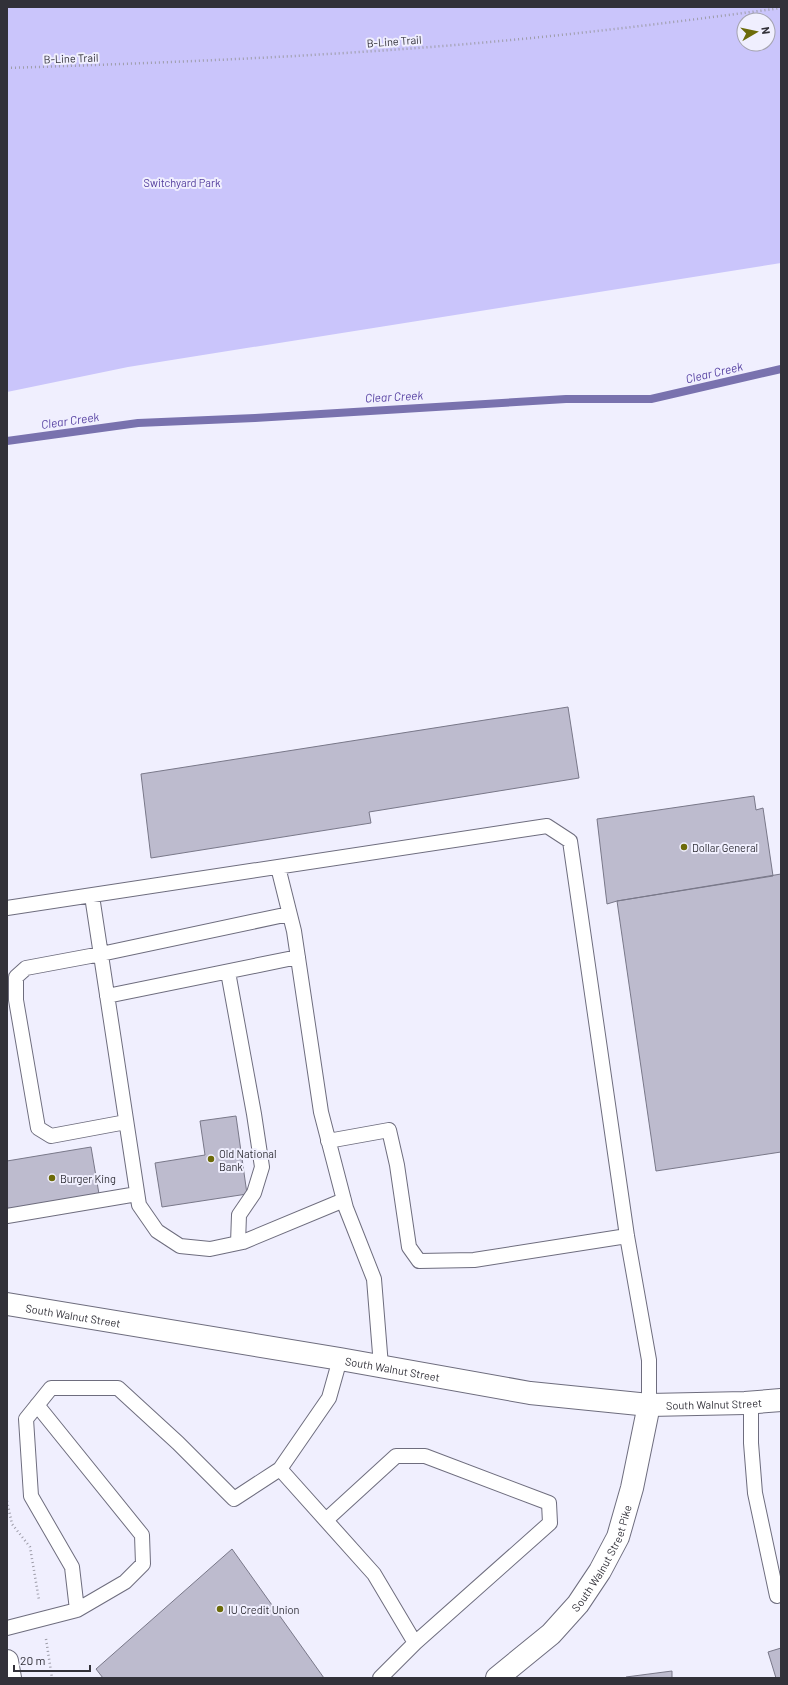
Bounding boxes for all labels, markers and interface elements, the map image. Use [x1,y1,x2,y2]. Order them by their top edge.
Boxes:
north arrow [736,12,776,52]
text: N [759,26,773,35]
street label: B-Line Trail [366,33,422,49]
street label: B-Line Trail [43,51,99,65]
park label: Switchyard Park [144,176,221,189]
water label: Clear Creek [684,359,744,385]
water label: Clear Creek [364,387,424,405]
water label: Clear Creek [40,409,100,431]
place label: Dollar General [692,841,758,854]
marker: Dollar General [679,842,689,852]
place label: Old National Bank [219,1147,276,1173]
marker: Old National Bank [206,1154,216,1164]
place label: Burger King [60,1172,116,1185]
marker: Burger King [47,1173,57,1183]
street label: South Walnut Street [25,1301,121,1329]
street label: South Walnut Street [344,1354,441,1383]
street label: South Walnut Street [666,1395,762,1411]
street label: South Walnut Street Pike [568,1503,633,1614]
place label: IU Credit Union [228,1603,300,1616]
marker: IU Credit Union [215,1604,225,1614]
scale bar [14,1647,90,1673]
text: 20 m [20,1653,46,1667]

